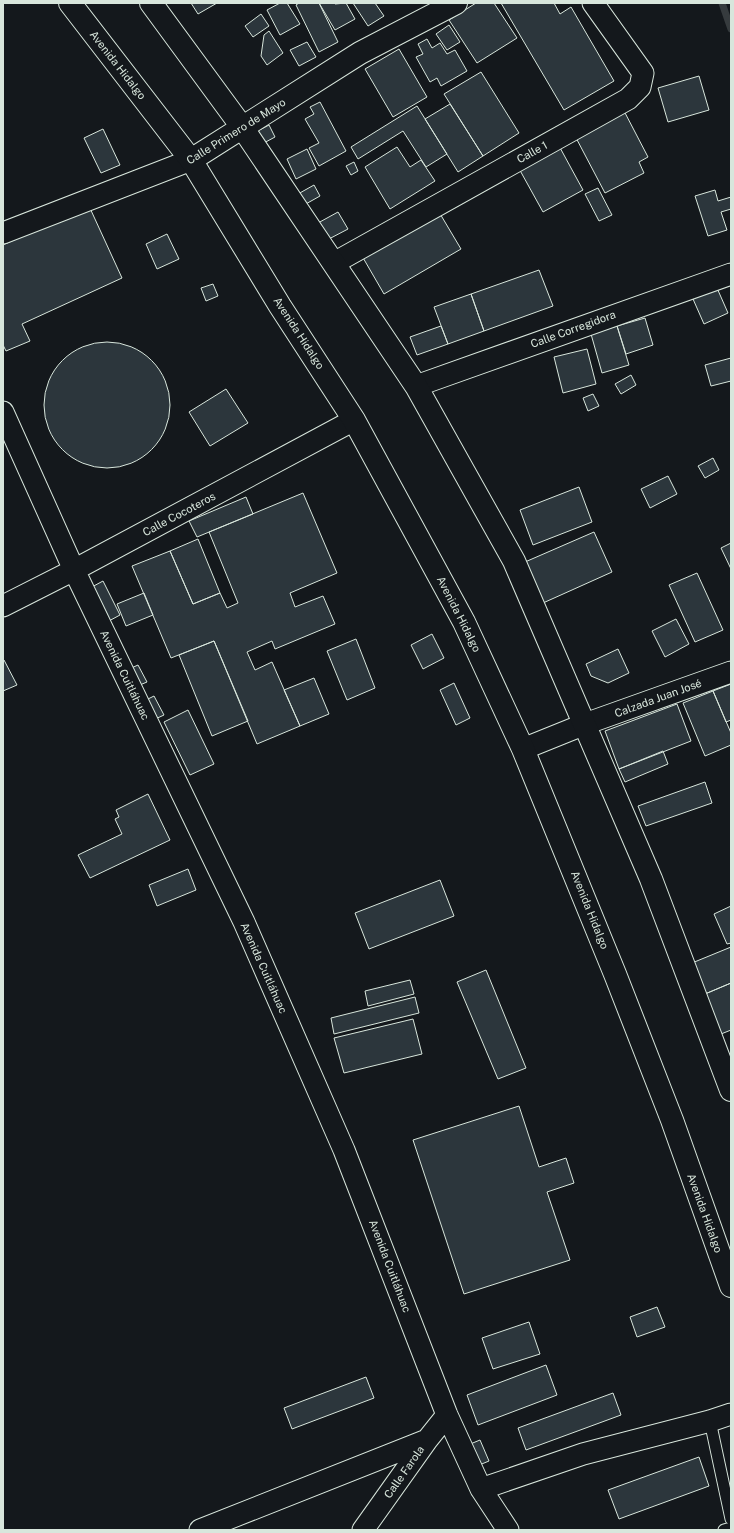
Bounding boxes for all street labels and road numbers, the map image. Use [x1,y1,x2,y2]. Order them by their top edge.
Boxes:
street label: Avenida Hidalgo [88,28,148,102]
street label: Calle Primero de Mayo [184,96,288,166]
street label: Calle 1 [515,139,549,165]
street label: Avenida Hidalgo [271,295,327,371]
street label: Calle Corregidora [529,308,617,350]
street label: Calle Cocoteros [141,490,218,538]
street label: Avenida Hidalgo [435,574,483,654]
street label: Avenida Cuitláhuac [98,628,152,722]
street label: Calzada Juan José [613,677,703,719]
street label: Avenida Hidalgo [569,869,611,951]
street label: Avenida Cuitláhuac [239,921,289,1015]
street label: Avenida Hidalgo [685,1172,725,1254]
street label: Avenida Cuitláhuac [367,1218,413,1314]
street label: Calle Farola [382,1444,426,1500]

